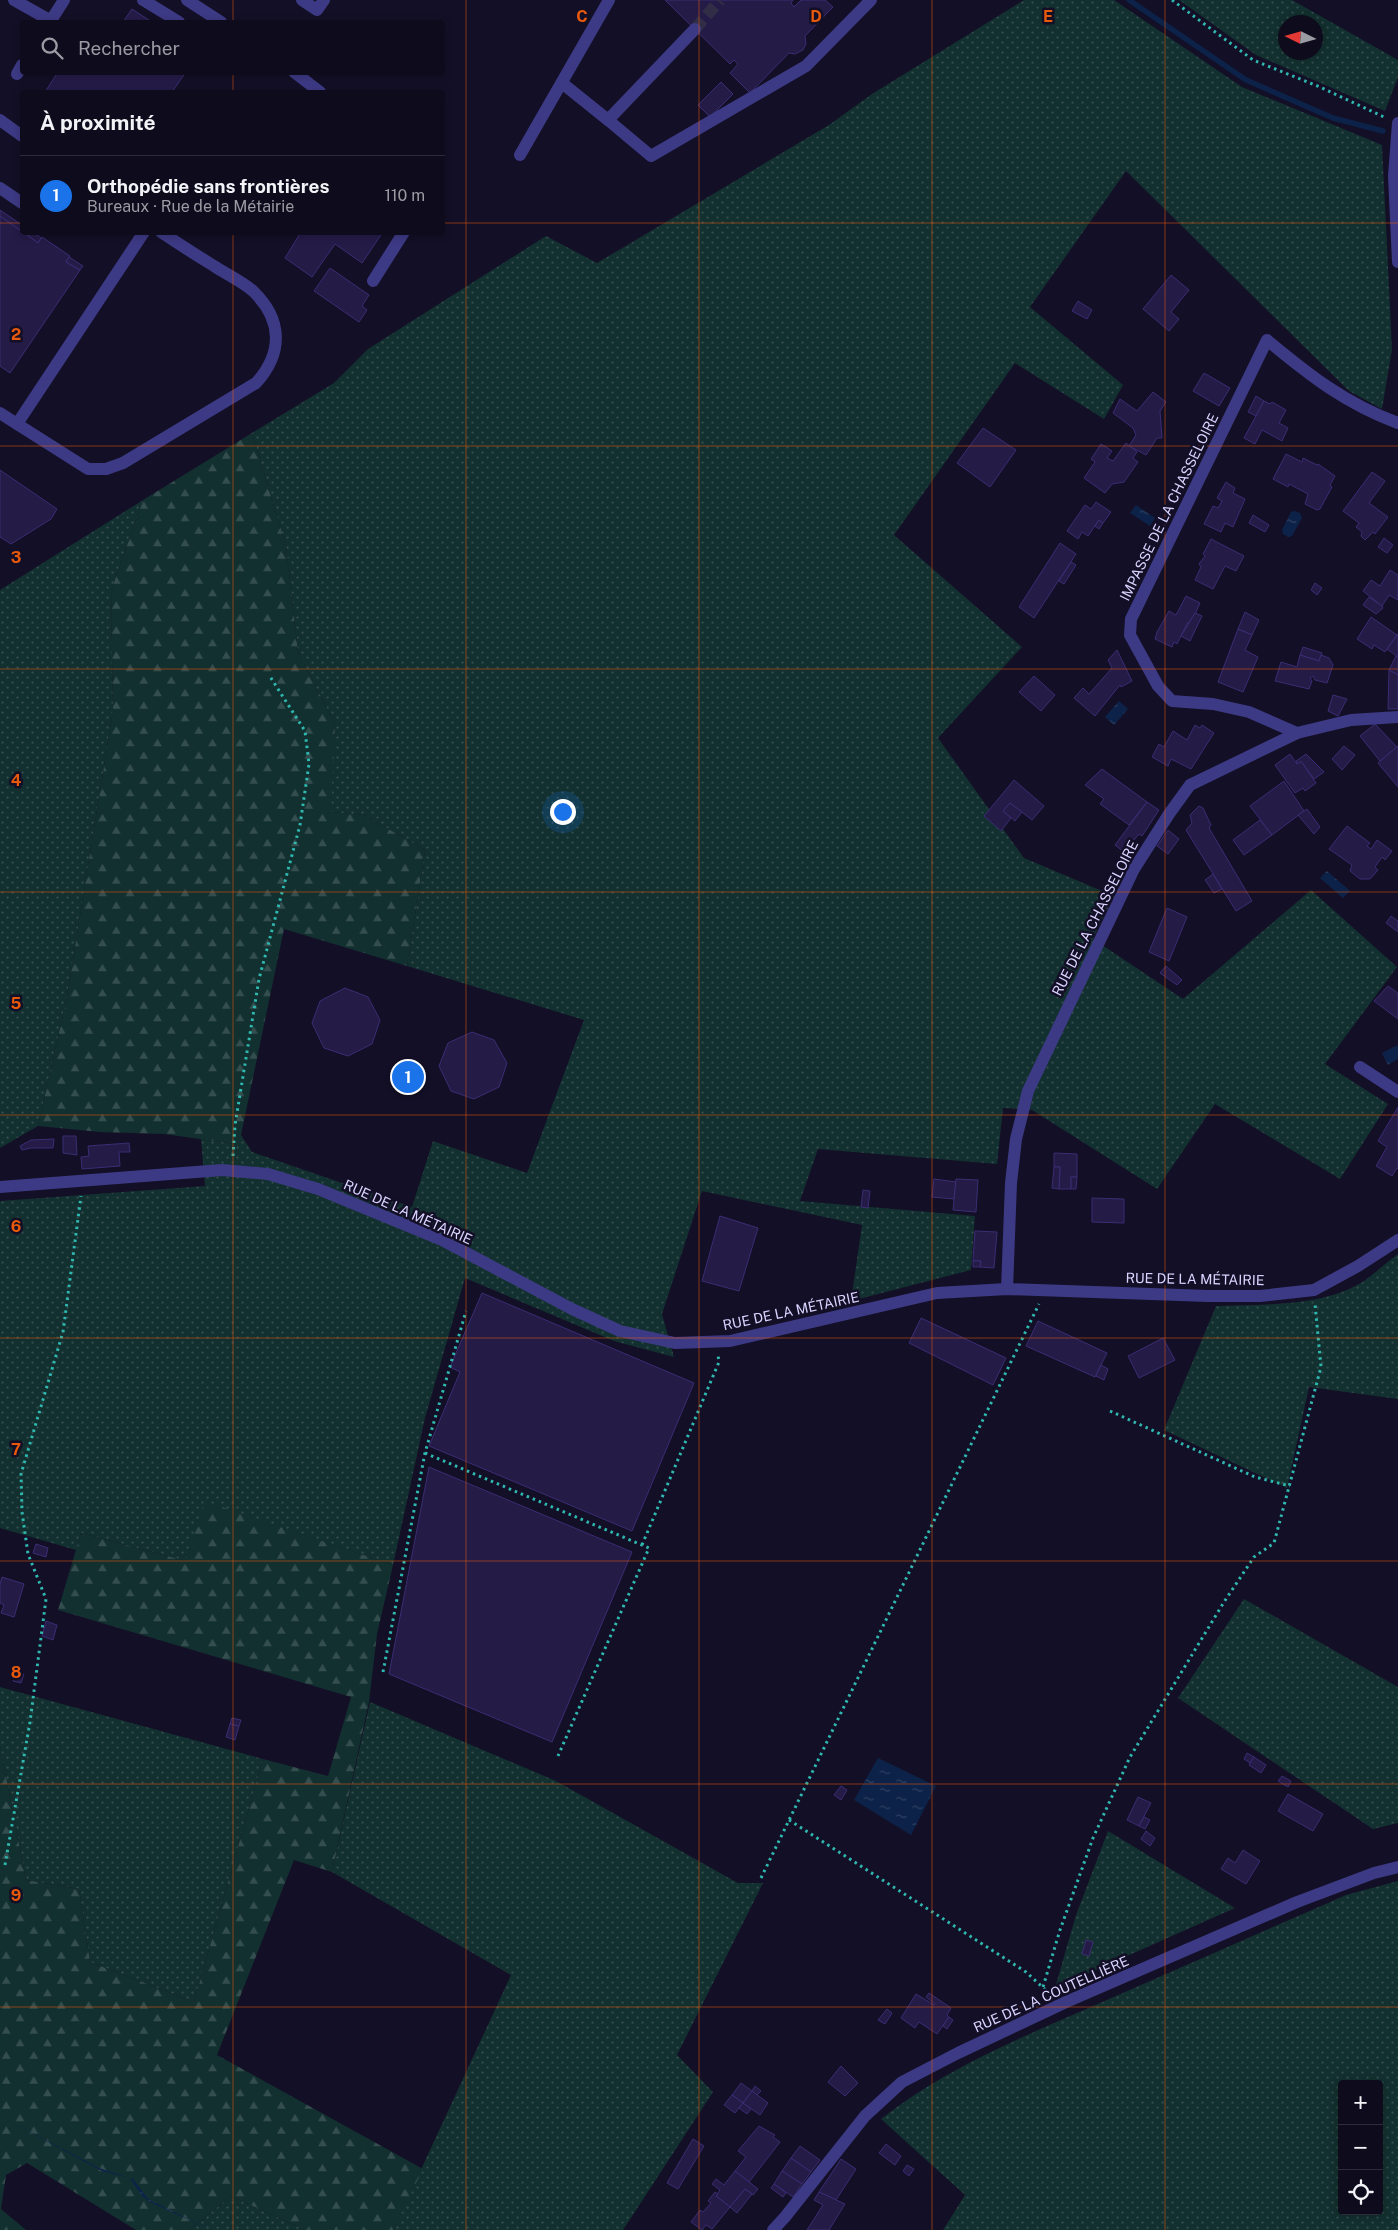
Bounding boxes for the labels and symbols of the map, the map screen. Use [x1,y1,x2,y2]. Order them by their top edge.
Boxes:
text: C [576,7,588,26]
text: D [810,7,822,26]
text: E [1043,7,1053,26]
north arrow [1278,15,1323,60]
text: 2 [11,325,21,344]
street label: IMPASSE DE LA CHASSELOIRE [1117,411,1221,603]
text: 3 [11,548,21,567]
text: 4 [11,771,22,790]
your location [550,799,576,825]
street label: RUE DE LA CHASSELOIRE [1049,838,1141,998]
text: 5 [11,994,22,1013]
pin: 1 [392,1058,424,1096]
street label: RUE DE LA MÉTAIRIE [341,1176,475,1248]
text: 6 [11,1217,21,1236]
street label: RUE DE LA MÉTAIRIE [1125,1269,1265,1288]
street label: RUE DE LA MÉTAIRIE [721,1288,861,1333]
text: 7 [11,1440,21,1459]
text: 8 [11,1663,22,1682]
text: 9 [11,1886,21,1905]
street label: RUE DE LA COUTELLIÈRE [971,1952,1131,2036]

